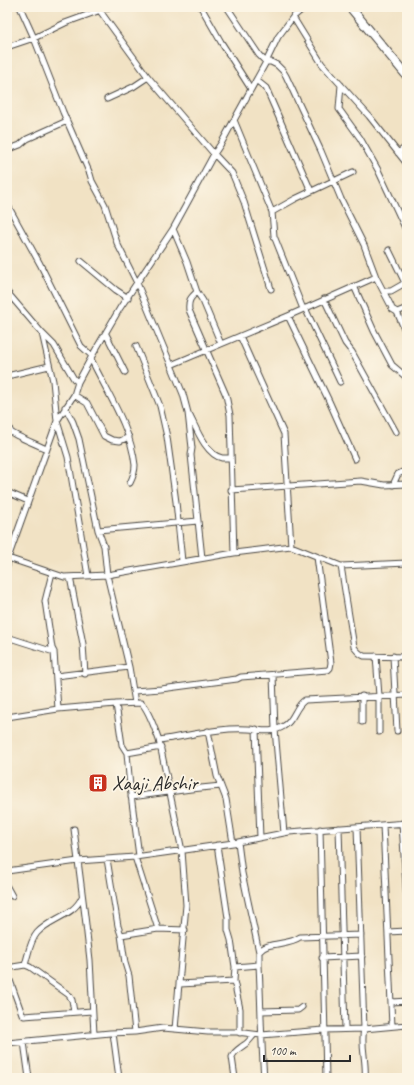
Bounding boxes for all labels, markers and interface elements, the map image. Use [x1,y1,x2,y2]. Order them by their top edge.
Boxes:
place label: Xaaji Abshir [112,771,199,796]
building icon: Xaaji Abshir [87,772,109,794]
scale bar [264,1037,350,1063]
text: 100 m [270,1043,297,1059]

